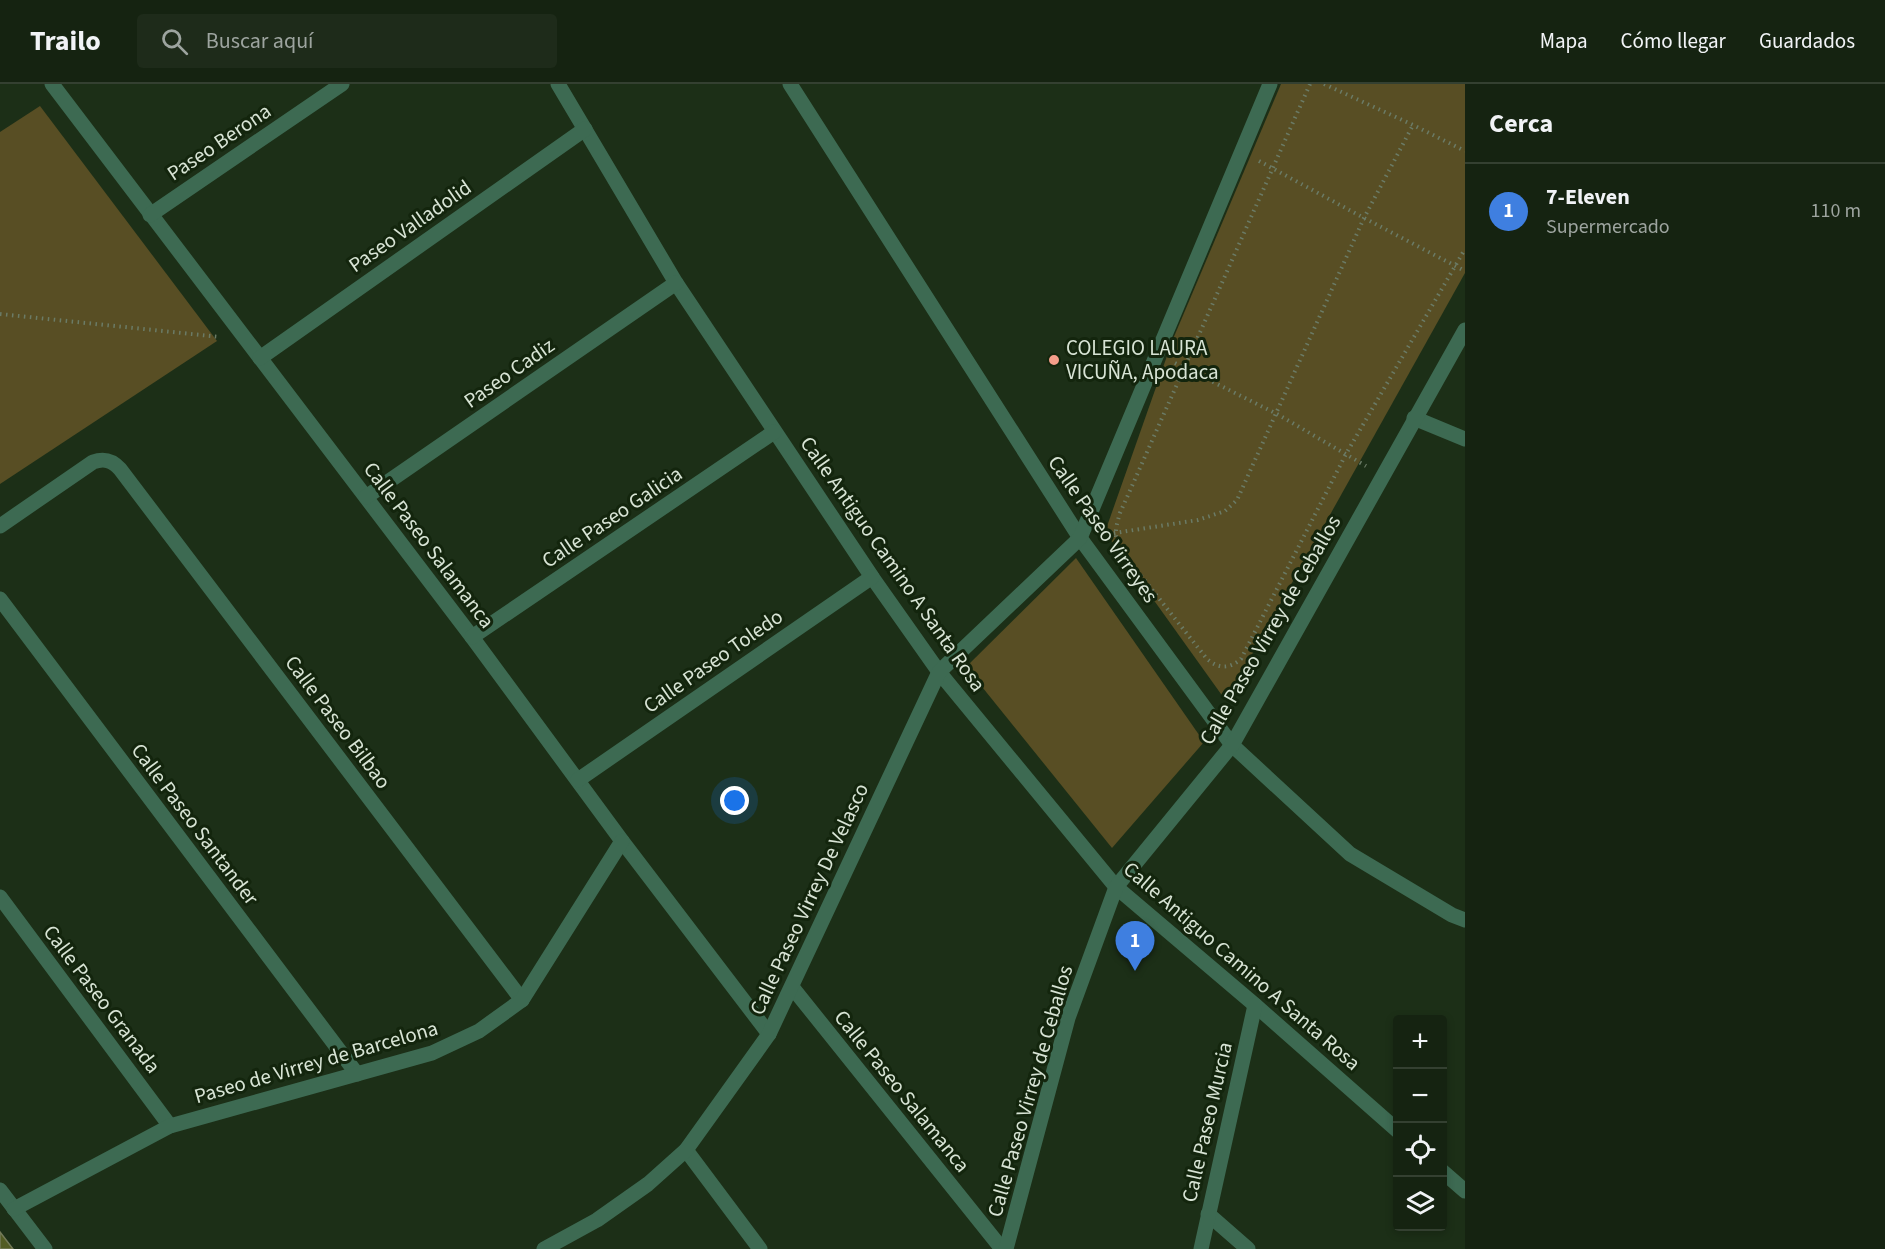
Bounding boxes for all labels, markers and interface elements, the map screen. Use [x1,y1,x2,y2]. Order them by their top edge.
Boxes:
search box [137,14,557,68]
text: Trailo [30,21,101,61]
icon: search [158,25,191,58]
text: Buscar aquí [206,25,314,57]
text: Mapa [1540,26,1588,56]
text: Cómo llegar [1621,26,1726,56]
text: Guardados [1759,26,1855,56]
street label: Paseo Berona [161,96,277,188]
text: Cerca [1489,105,1553,142]
street label: Paseo Valladolid [342,172,478,280]
text: 7-Eleven [1546,181,1630,213]
text: 1 [1503,197,1514,225]
text: 110 m [1811,197,1861,225]
text: Supermercado [1546,213,1670,241]
street label: Paseo Cadiz [458,331,561,415]
place label: COLEGIO LAURA VICUÑA, Apodaca [1066,333,1219,387]
marker: COLEGIO LAURA VICUÑA, Apodaca [1047,353,1061,367]
street label: Calle Antiguo Camino A Santa Rosa [793,430,993,698]
street label: Calle Paseo Virreyes [1041,449,1165,609]
street label: Calle Paseo Salamanca [356,456,502,634]
street label: Calle Paseo Galicia [536,459,688,575]
street label: Calle Paseo Virrey de Ceballos [1192,509,1348,750]
street label: Calle Paseo Toledo [637,602,789,720]
street label: Calle Paseo Bilbao [278,649,398,795]
street label: Calle Paseo Santander [124,737,266,912]
street label: Calle Paseo Virrey De Velasco [742,778,876,1020]
your location [720,786,749,815]
street label: Calle Antiguo Camino A Santa Rosa [1117,854,1367,1078]
street label: Calle Paseo Granada [36,919,168,1079]
pin: 1 [1116,922,1154,971]
street label: Calle Paseo Virrey de Ceballos [980,961,1080,1220]
street label: Calle Paseo Salamanca [827,1003,977,1179]
street label: Paseo de Virrey de Barcelona [191,1013,441,1111]
map controls [1393,1015,1447,1231]
button: + [1393,1015,1447,1069]
street label: Calle Paseo Murcia [1174,1039,1240,1205]
button: − [1393,1069,1447,1123]
button: locate [1393,1123,1447,1177]
button: layers [1393,1177,1447,1231]

